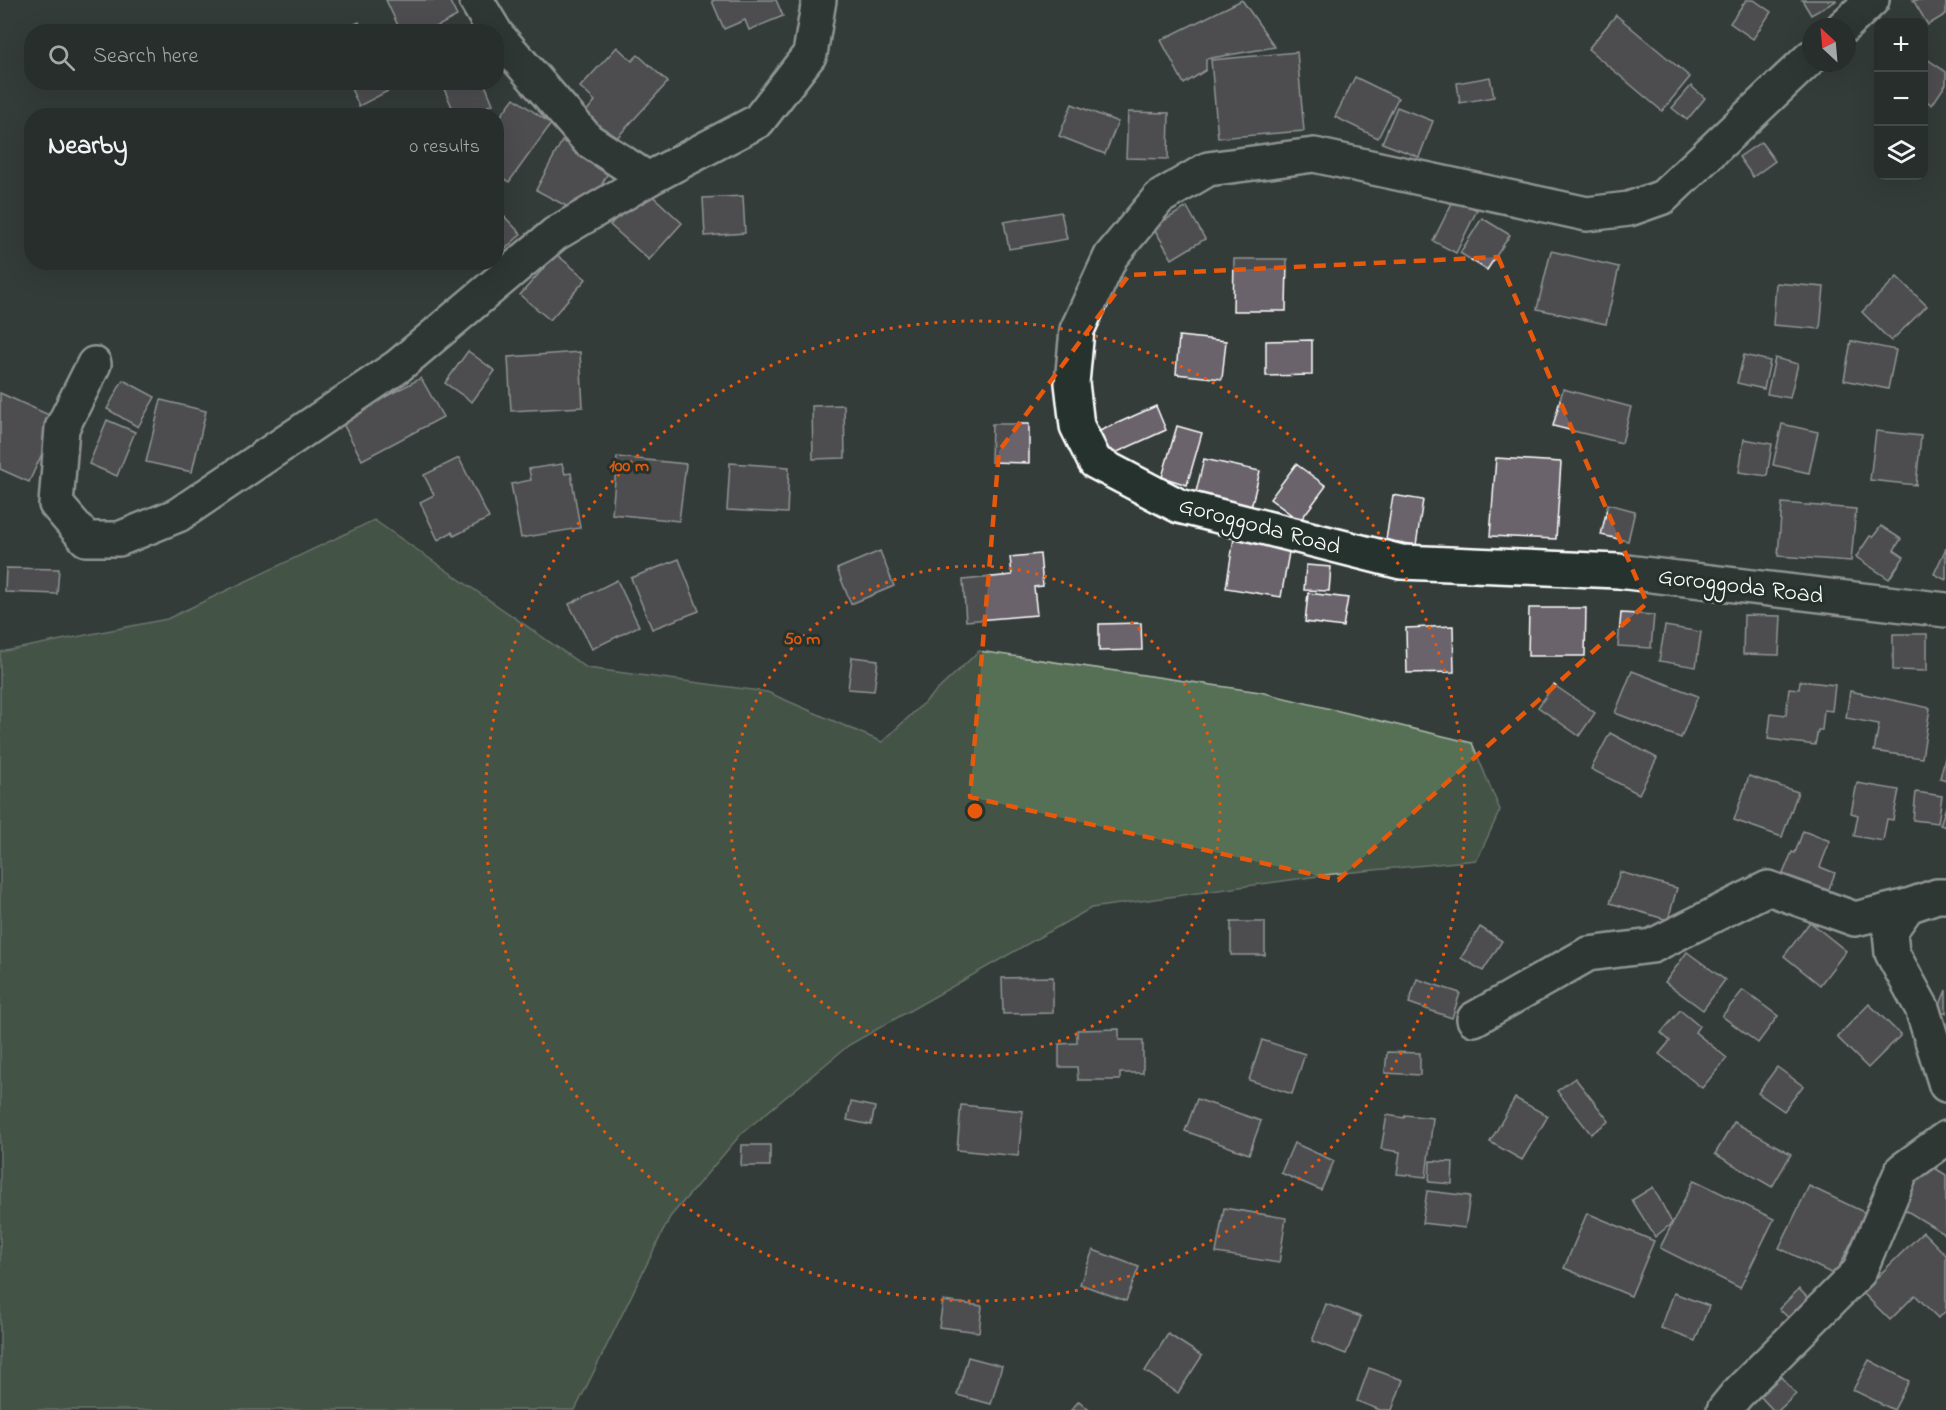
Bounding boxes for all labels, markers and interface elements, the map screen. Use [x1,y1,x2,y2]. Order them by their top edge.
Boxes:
north arrow [1802,18,1856,72]
map controls [1874,18,1928,180]
button: + [1874,18,1928,72]
search box [24,24,504,90]
icon: search [45,41,78,74]
text: Search here [93,41,198,73]
button: − [1874,72,1928,126]
button: layers [1874,126,1928,180]
text: Nearby [48,128,127,166]
text: 0 results [409,133,480,162]
text: 100 m [609,454,649,480]
street label: Goroggoda Road [1175,489,1345,566]
street label: Goroggoda Road [1656,560,1826,615]
text: 50 m [784,627,820,653]
centre of rings [965,801,985,821]

